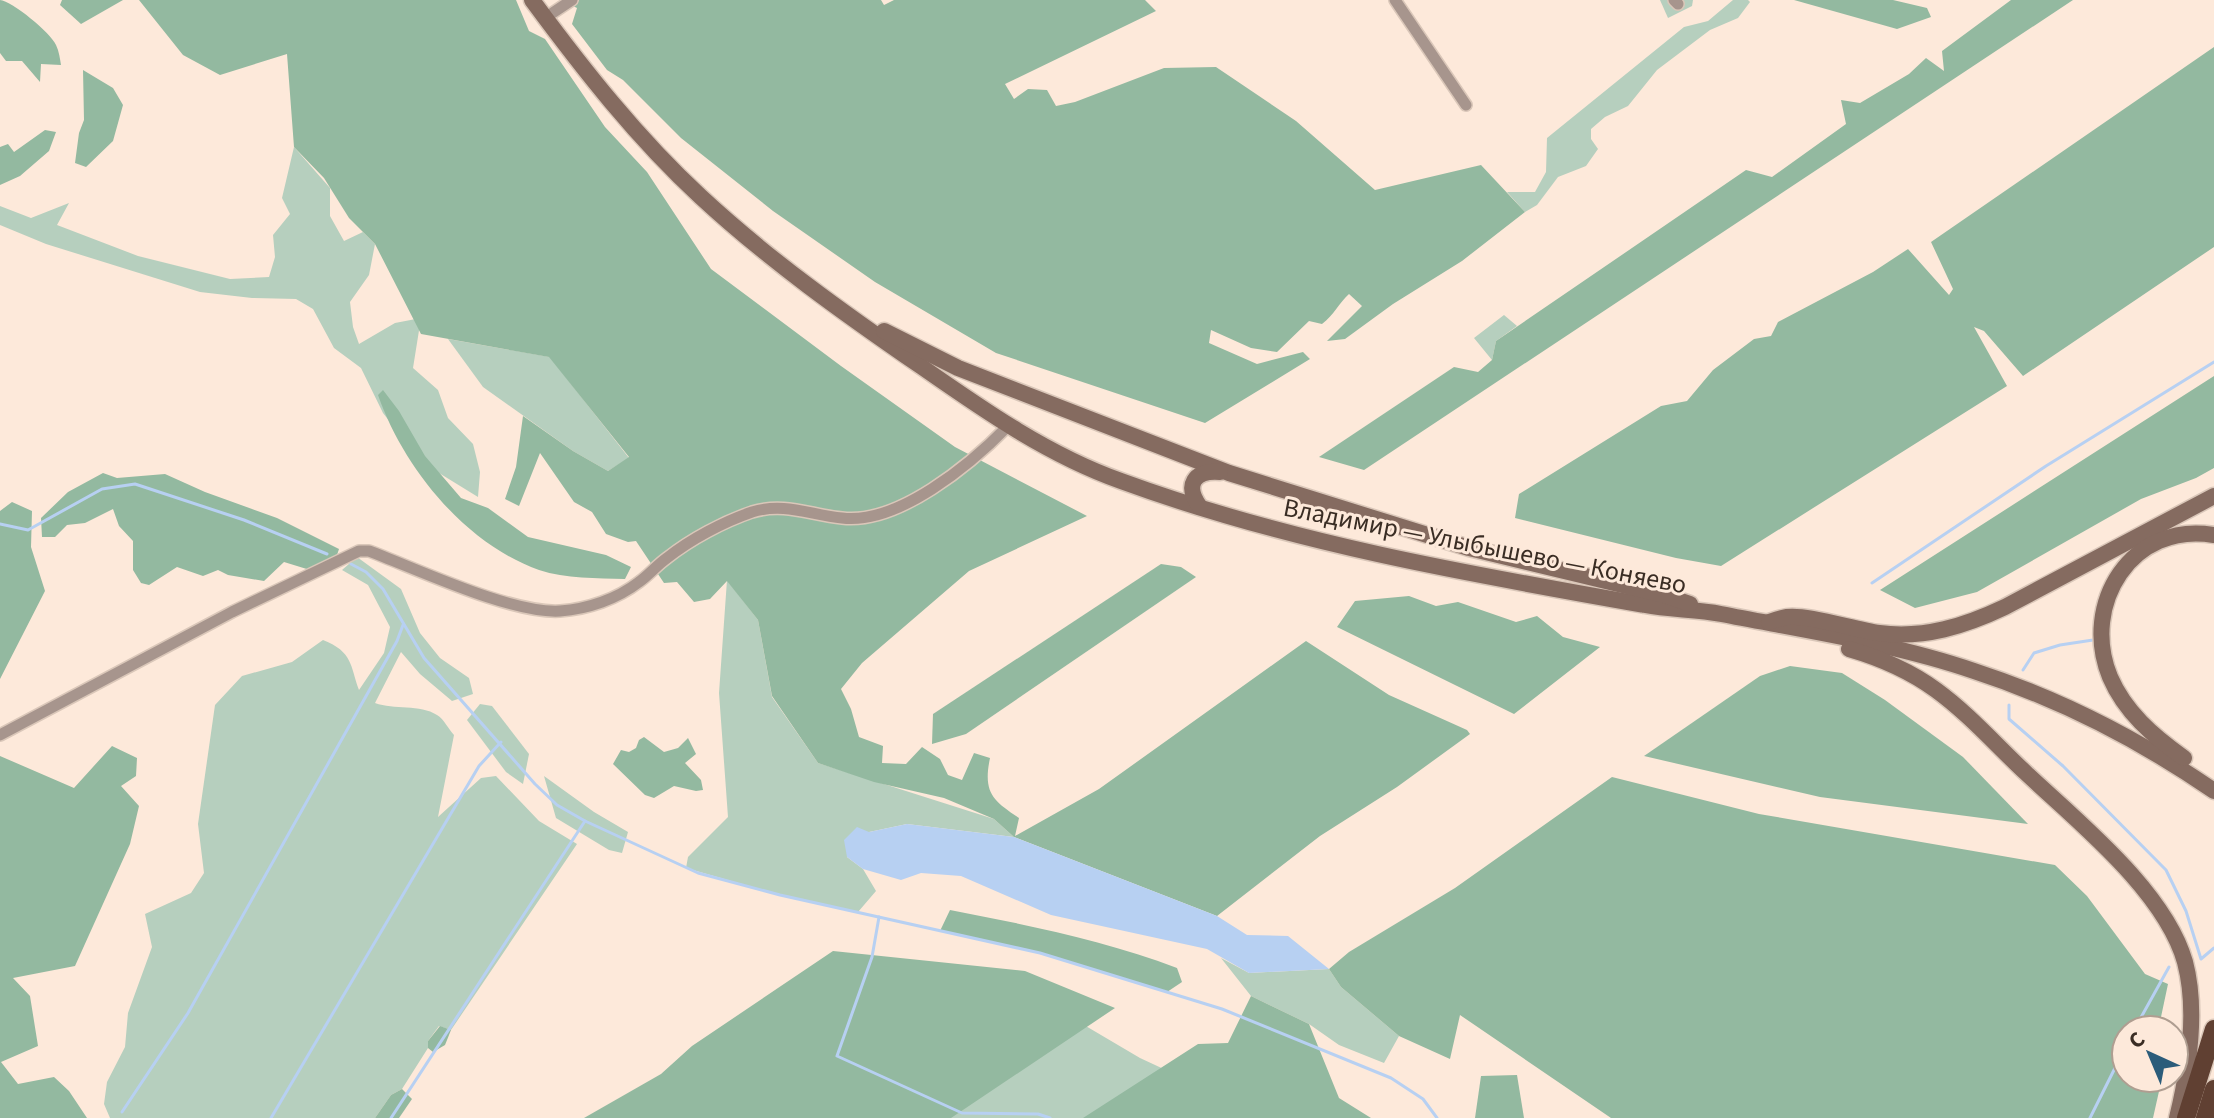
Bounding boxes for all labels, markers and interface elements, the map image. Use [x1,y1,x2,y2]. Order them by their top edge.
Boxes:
street label: Владимир — Улыбышево — Коняево [1280,489,1690,603]
north arrow [2110,1014,2190,1094]
text: С [2121,1024,2153,1056]

